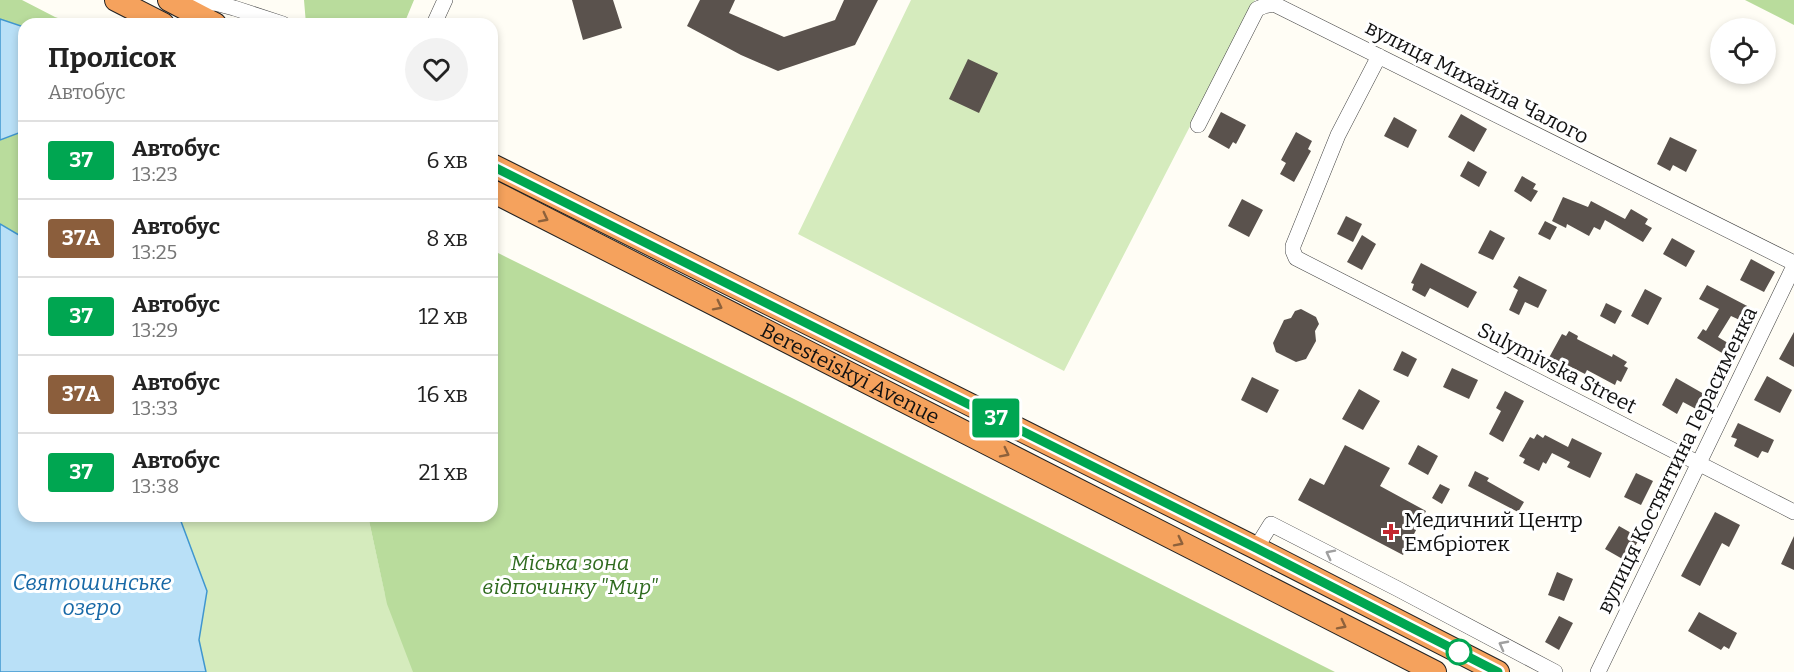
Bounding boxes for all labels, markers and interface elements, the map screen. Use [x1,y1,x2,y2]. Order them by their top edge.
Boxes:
street label: вулиця Михайла Чалого [1361,14,1593,150]
map controls [1710,18,1776,84]
button: locate [1710,18,1776,84]
button: heart [405,38,468,101]
text: Пролісок [48,41,176,74]
text: Автобус [48,80,126,104]
text: Автобус [132,135,220,162]
text: 37 [69,147,93,173]
text: 6 хв [426,147,468,174]
text: 13:23 [132,162,178,186]
one-way arrow [538,211,548,222]
text: Автобус [132,213,220,240]
text: 37А [62,225,100,251]
text: 8 хв [426,225,468,252]
text: 13:25 [132,240,177,264]
text: Автобус [132,291,220,318]
one-way arrow [712,299,723,311]
street label: вулиця Костянтина Герасименка [1591,302,1763,618]
text: 37 [69,303,93,329]
text: 12 хв [418,303,468,330]
street label: Beresteiskyi Avenue [756,317,944,430]
street label: Sulymivska Street [1473,317,1641,419]
text: 13:29 [132,318,178,342]
text: Автобус [132,369,220,396]
text: 37А [62,381,100,407]
text: 16 хв [418,381,468,408]
text: 13:33 [132,396,178,420]
line badge: 37 [969,398,1023,438]
text: 37 [984,405,1008,431]
one-way arrow [999,446,1010,457]
text: Автобус [132,447,220,474]
text: 37 [69,459,93,485]
text: 21 хв [418,459,468,486]
text: 13:38 [132,474,179,498]
place label: Медичний Центр Ембріотек [1404,507,1583,557]
marker: Медичний Центр Ембріотек [1382,523,1400,541]
one-way arrow [1172,534,1183,546]
park label: Міська зона відпочинку "Мир" [482,550,658,600]
one-way arrow [1326,550,1337,561]
water label: Святошинське озеро [13,569,171,621]
one-way arrow [1336,618,1346,629]
unlabelled marker [1446,639,1472,665]
one-way arrow [1499,640,1510,652]

